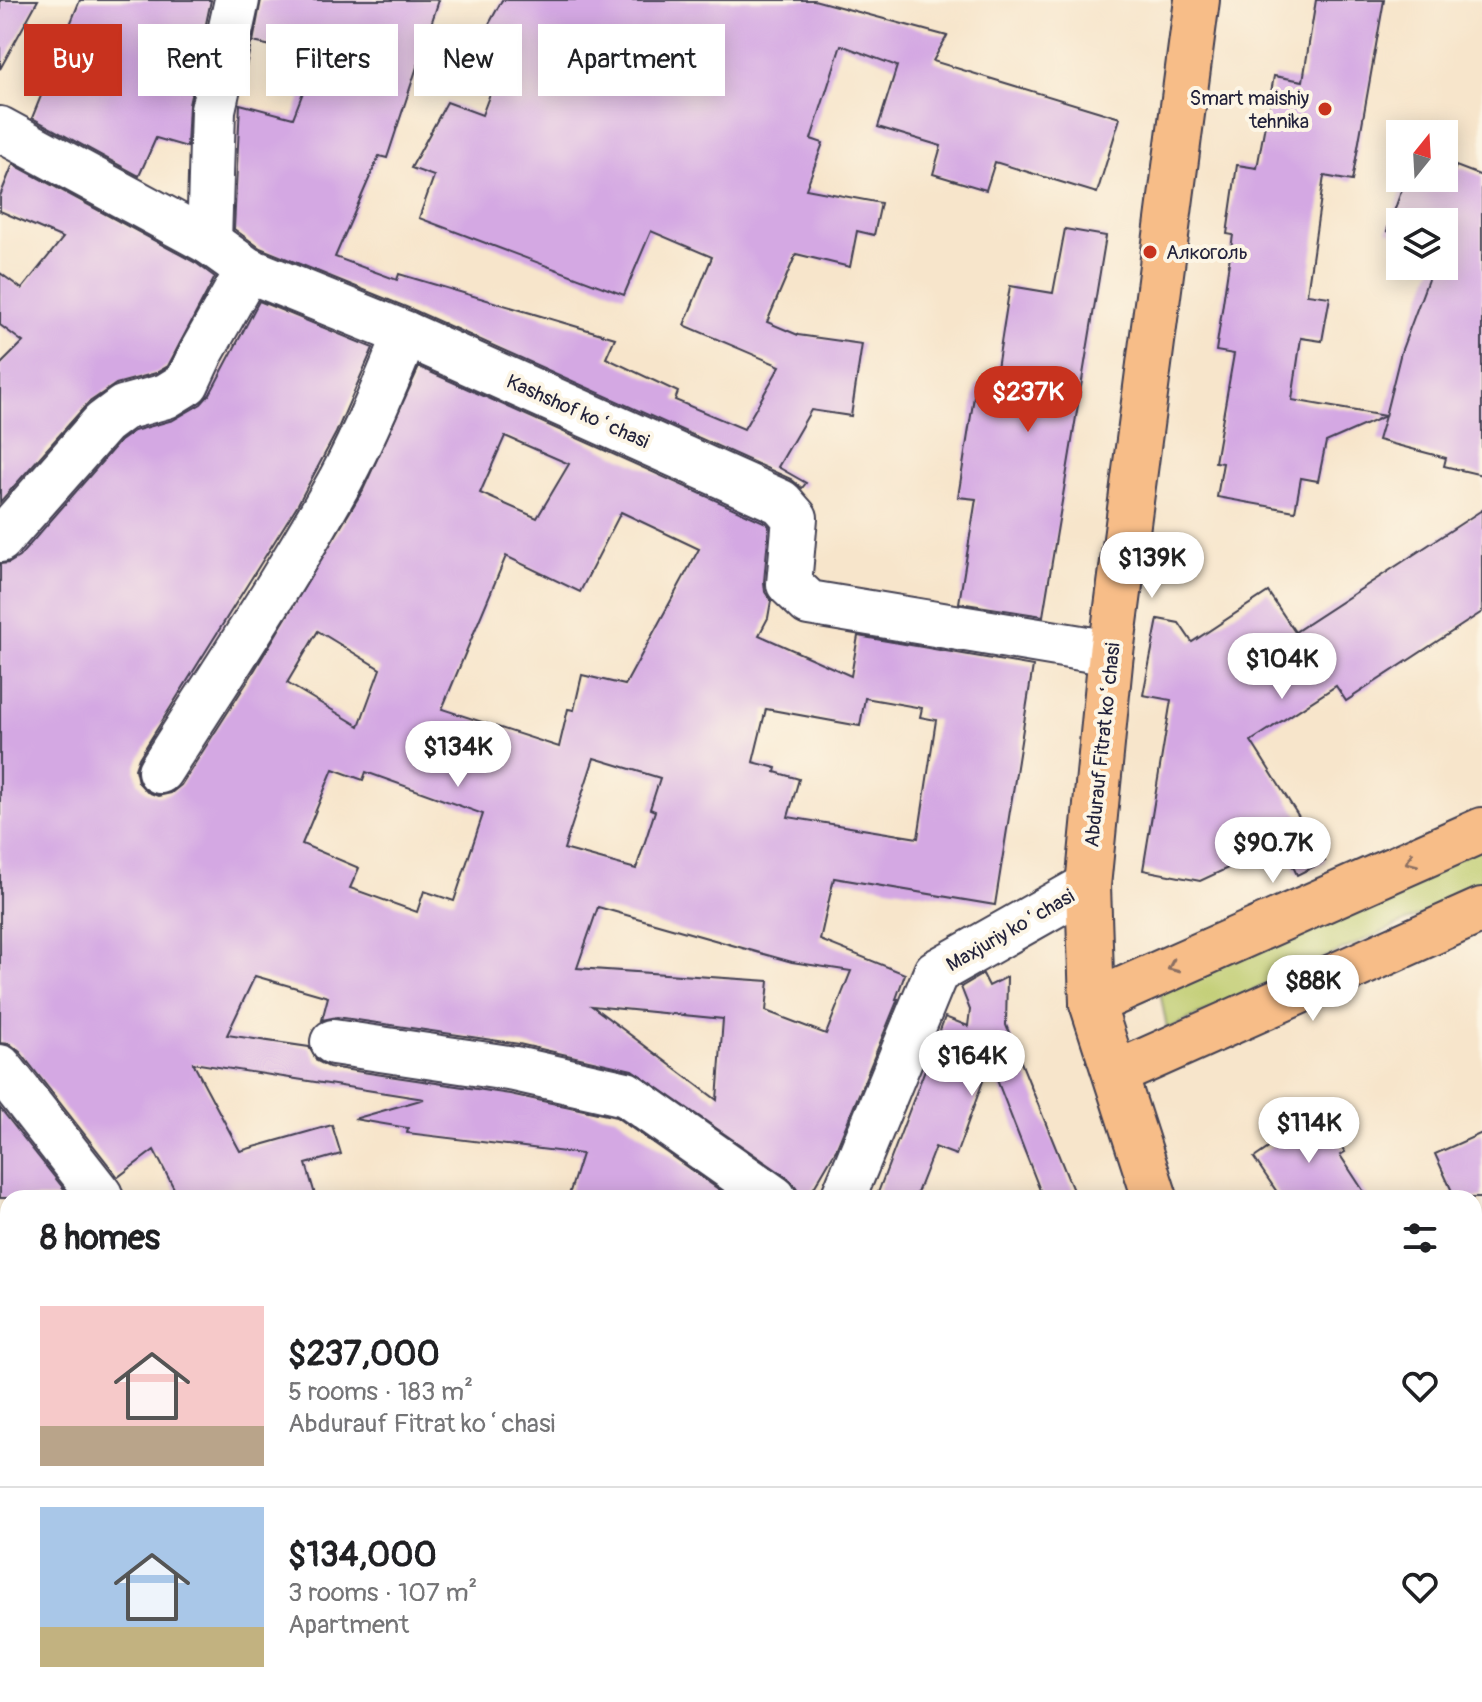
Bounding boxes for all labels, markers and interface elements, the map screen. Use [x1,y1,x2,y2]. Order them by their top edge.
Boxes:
chip: Buy [24,24,122,96]
chip: Rent [138,24,250,96]
chip: Filters [266,24,398,96]
chip: New [414,24,522,96]
chip: Apartment [538,24,725,96]
place label: Smart maishiy tehnika [1190,86,1309,134]
marker: Smart maishiy tehnika [1316,100,1334,118]
north arrow [1386,120,1458,192]
map controls [1386,120,1458,280]
button: layers [1386,208,1458,280]
place label: Алкоголь [1166,240,1248,265]
marker: Алкоголь [1141,243,1159,261]
pin: $237K [972,366,1084,434]
street label: Kashshof koʻchasi [503,369,653,454]
text: $237K [992,376,1064,408]
pin: $139K [1096,532,1208,600]
text: $139K [1118,542,1186,574]
pin: $104K [1226,633,1338,701]
street label: Abdurauf Fitrat koʻchasi [1079,642,1126,849]
text: $104K [1246,643,1318,675]
pin: $134K [402,721,514,789]
text: $134K [423,731,493,763]
pin: $90.7K [1208,817,1338,885]
text: $90.7K [1233,827,1313,859]
one-way arrow [1405,852,1419,868]
street label: Maxjuriy koʻchasi [942,884,1079,977]
pin: $88K [1266,955,1360,1023]
one-way arrow [1167,957,1181,973]
text: $88K [1285,965,1341,997]
pin: $164K [916,1030,1028,1098]
text: $164K [937,1040,1007,1072]
pin: $114K [1253,1097,1365,1165]
text: $114K [1276,1107,1342,1139]
icon: filters [1398,1216,1442,1260]
text: 8 homes [40,1217,160,1260]
text: $237,000 [288,1333,440,1376]
icon: home [104,1338,200,1434]
icon: heart [1398,1364,1442,1408]
text: 5 rooms · 183 m² [288,1376,473,1408]
text: Abdurauf Fitrat koʻchasi [288,1408,555,1440]
text: $134,000 [288,1534,437,1577]
icon: home [104,1539,200,1635]
icon: heart [1398,1565,1442,1609]
text: 3 rooms · 107 m² [288,1577,477,1609]
text: Apartment [288,1609,409,1641]

